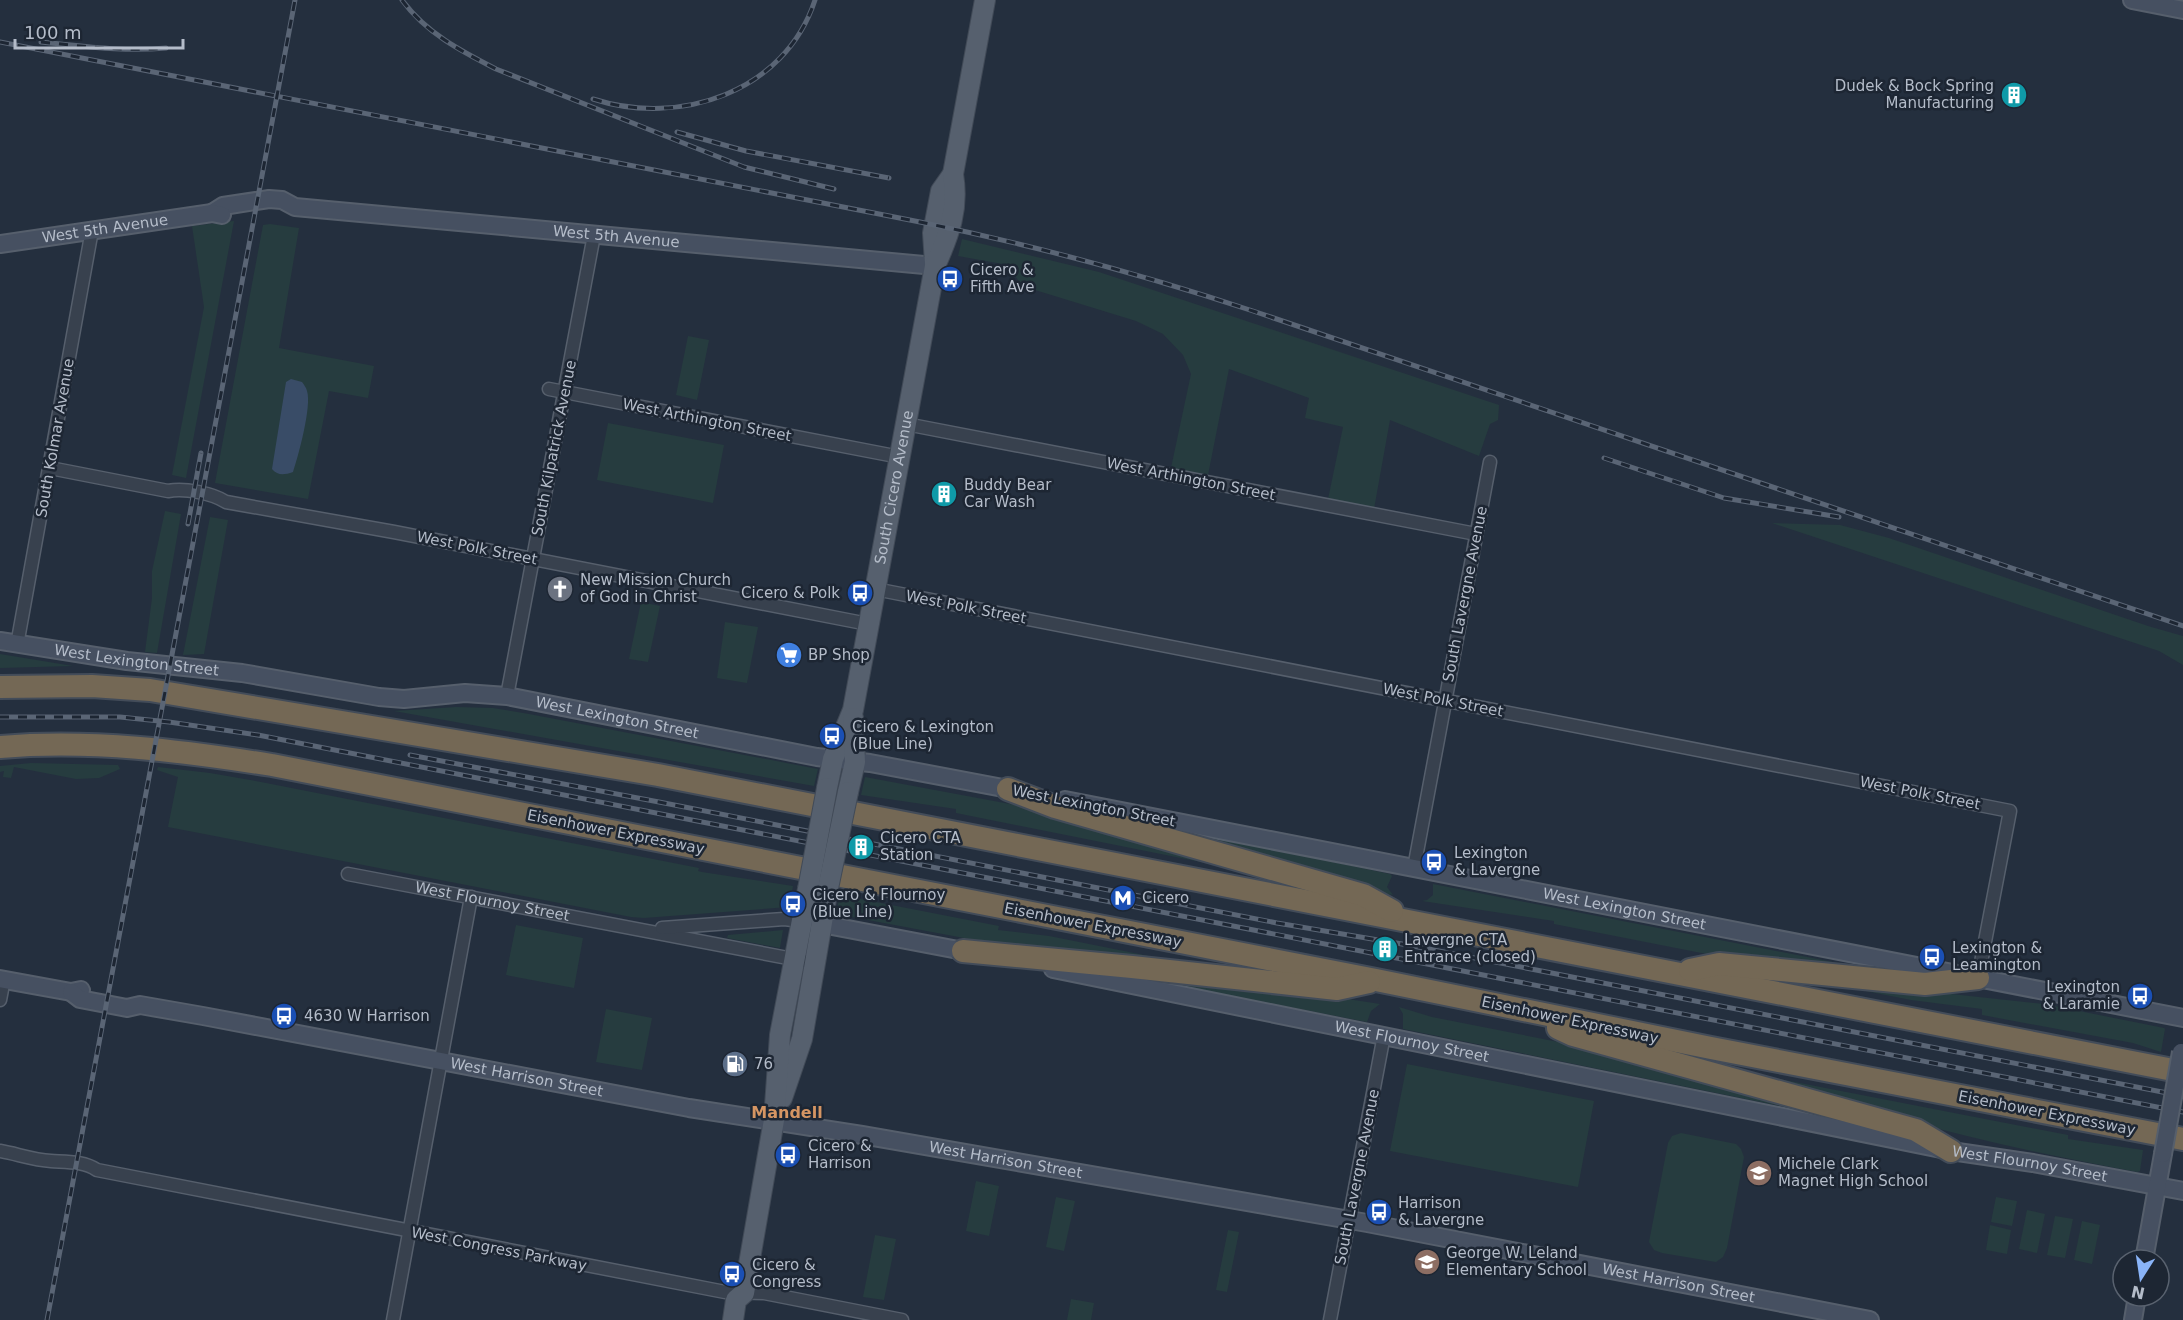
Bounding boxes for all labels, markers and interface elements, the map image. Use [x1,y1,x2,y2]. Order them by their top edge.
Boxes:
scale bar [15,12,183,50]
text: 100 m [24,22,82,43]
place label: Dudek & Bock Spring Manufacturing [1835,77,1994,112]
building icon: Dudek & Bock Spring Manufacturing [1999,80,2029,110]
street label: West 5th Avenue [41,211,169,247]
street label: West 5th Avenue [552,222,680,251]
place label: Cicero & Fifth Ave [970,261,1034,296]
bus stop icon: Cicero & Fifth Ave [935,264,965,294]
street label: South Kolmar Avenue [32,357,78,519]
street label: South Kilpatrick Avenue [528,358,580,538]
street label: West Arthington Street [621,395,793,445]
street label: South Cicero Avenue [871,409,917,566]
street label: West Arthington Street [1105,454,1277,504]
place label: Buddy Bear Car Wash [964,476,1052,511]
building icon: Buddy Bear Car Wash [929,479,959,509]
street label: South Lavergne Avenue [1439,505,1491,683]
street label: West Polk Street [415,527,539,569]
place label: New Mission Church of God in Christ [580,571,731,606]
church icon: New Mission Church of God in Christ [545,574,575,604]
bus stop icon: Cicero & Polk [845,578,875,608]
place label: Cicero & Polk [741,584,840,602]
street label: West Polk Street [904,586,1028,628]
supermarket icon: BP Shop [774,640,804,670]
street label: West Lexington Street [53,641,220,680]
place label: BP Shop [808,646,870,664]
street label: West Polk Street [1381,679,1505,721]
street label: West Lexington Street [534,693,700,743]
place label: Cicero & Lexington (Blue Line) [852,718,994,753]
bus stop icon: Cicero & Lexington (Blue Line) [817,721,847,751]
street label: West Polk Street [1858,772,1982,814]
street label: West Lexington Street [1011,781,1177,831]
street label: Eisenhower Expressway [526,806,706,858]
place label: Cicero CTA Station [880,829,961,864]
building icon: Cicero CTA Station [846,832,876,862]
place label: Lexington & Lavergne [1454,844,1540,879]
bus stop icon: Lexington & Lavergne [1419,847,1449,877]
street label: West Flournoy Street [414,878,571,925]
metro station icon: Cicero [1108,883,1138,913]
street label: West Lexington Street [1541,884,1708,934]
place label: Cicero & Flournoy (Blue Line) [812,886,945,921]
bus stop icon: Cicero & Flournoy (Blue Line) [778,889,808,919]
place label: Cicero [1142,889,1189,907]
street label: Eisenhower Expressway [1003,899,1183,951]
place label: Lavergne CTA Entrance (closed) [1404,931,1536,966]
building icon: Lavergne CTA Entrance (closed) [1370,934,1400,964]
place label: Lexington & Leamington [1952,939,2042,974]
bus stop icon: Lexington & Leamington [1917,942,1947,972]
place label: Lexington & Laramie [2043,978,2120,1013]
bus stop icon: Lexington & Laramie [2125,981,2155,1011]
street label: Eisenhower Expressway [1480,992,1660,1048]
bus stop icon: 4630 W Harrison [269,1001,299,1031]
place label: 4630 W Harrison [304,1007,430,1025]
street label: West Flournoy Street [1333,1017,1491,1066]
fuel station icon: 76 [720,1049,750,1079]
street label: West Harrison Street [449,1054,605,1101]
place label: 76 [754,1055,773,1073]
street label: Eisenhower Expressway [1957,1087,2137,1139]
street label: South Lavergne Avenue [1331,1088,1383,1266]
district label: Mandell [751,1103,823,1122]
place label: Cicero & Harrison [808,1137,872,1172]
street label: West Harrison Street [927,1138,1084,1182]
bus stop icon: Cicero & Harrison [773,1140,803,1170]
street label: West Flournoy Street [1951,1142,2109,1186]
place label: Michele Clark Magnet High School [1778,1155,1928,1190]
school or university icon: Michele Clark Magnet High School [1744,1158,1774,1188]
place label: Harrison & Lavergne [1398,1194,1484,1229]
bus stop icon: Harrison & Lavergne [1364,1197,1394,1227]
street label: West Congress Parkway [410,1223,588,1275]
place label: George W. Leland Elementary School [1446,1244,1587,1279]
school or university icon: George W. Leland Elementary School [1412,1247,1442,1277]
north arrow [2111,1248,2171,1308]
place label: Cicero & Congress [752,1256,822,1291]
bus stop icon: Cicero & Congress [717,1259,747,1289]
street label: West Harrison Street [1600,1260,1756,1307]
text: N [2129,1281,2147,1303]

